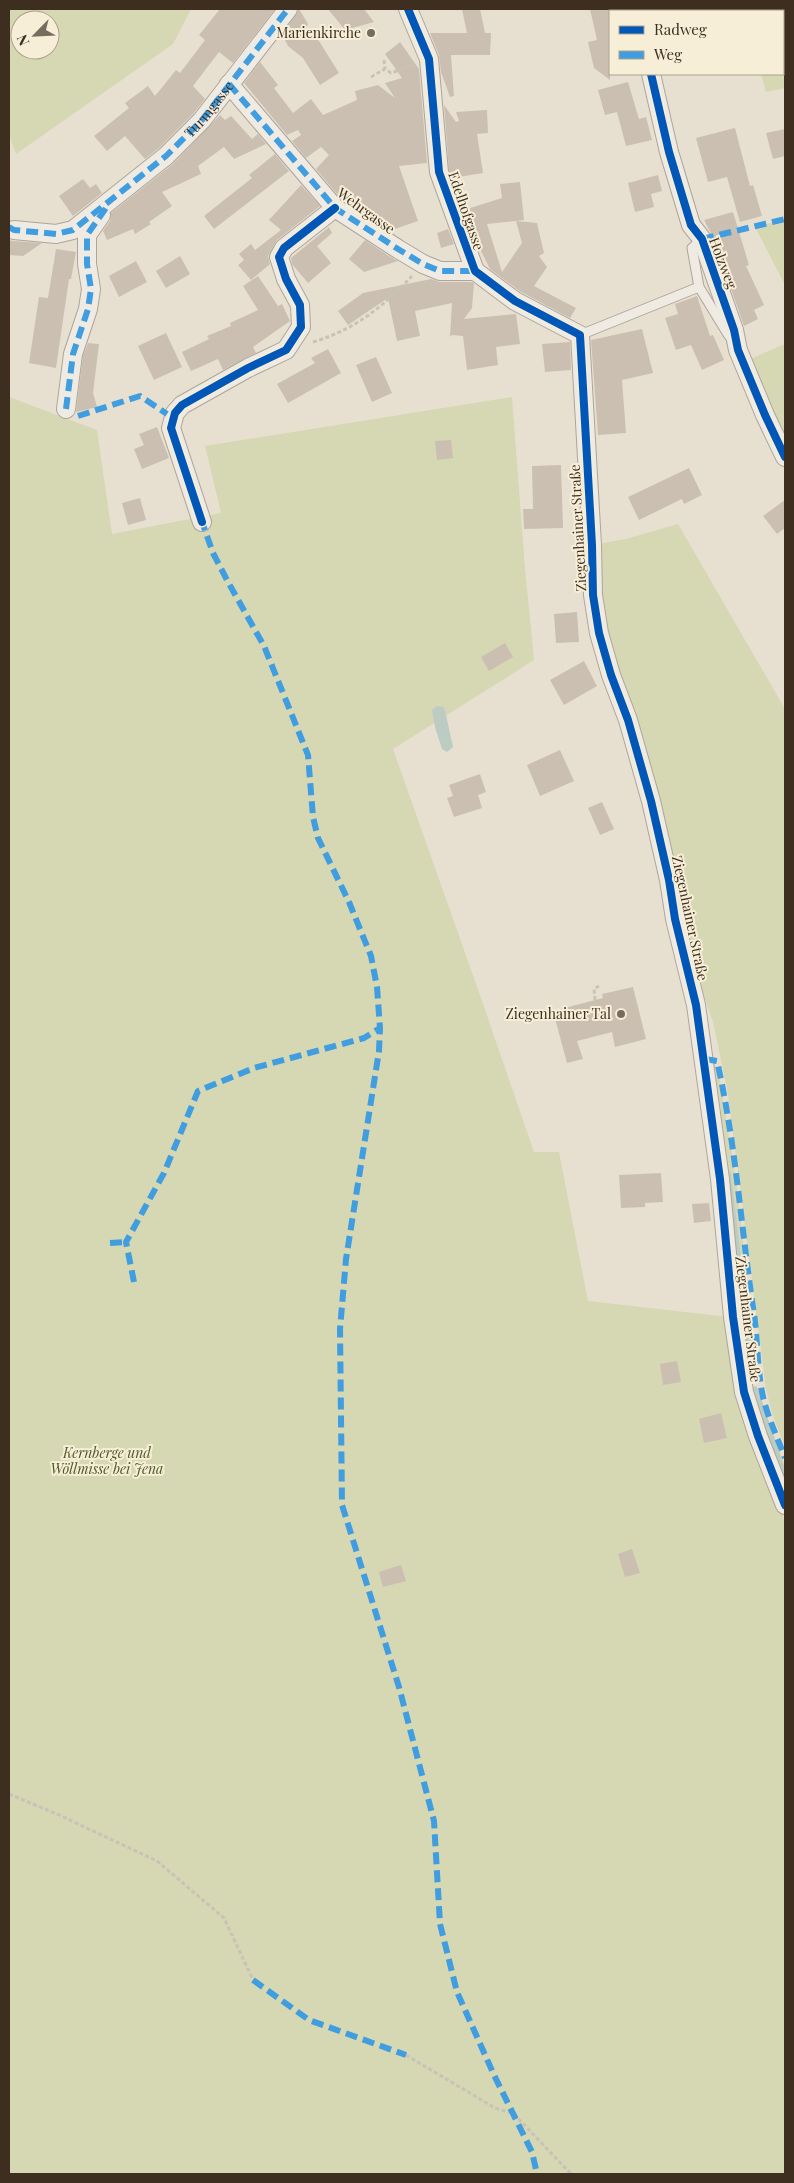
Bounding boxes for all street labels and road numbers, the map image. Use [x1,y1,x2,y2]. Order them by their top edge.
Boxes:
street label: Turmgasse [180,77,238,141]
street label: Edelhofgasse [444,169,489,253]
street label: Wehrgasse [333,183,399,238]
street label: Holzweg [705,234,742,292]
street label: Ziegenhainer Straße [565,464,590,592]
street label: Ziegenhainer Straße [668,854,713,982]
street label: Ziegenhainer Straße [731,1255,766,1383]

